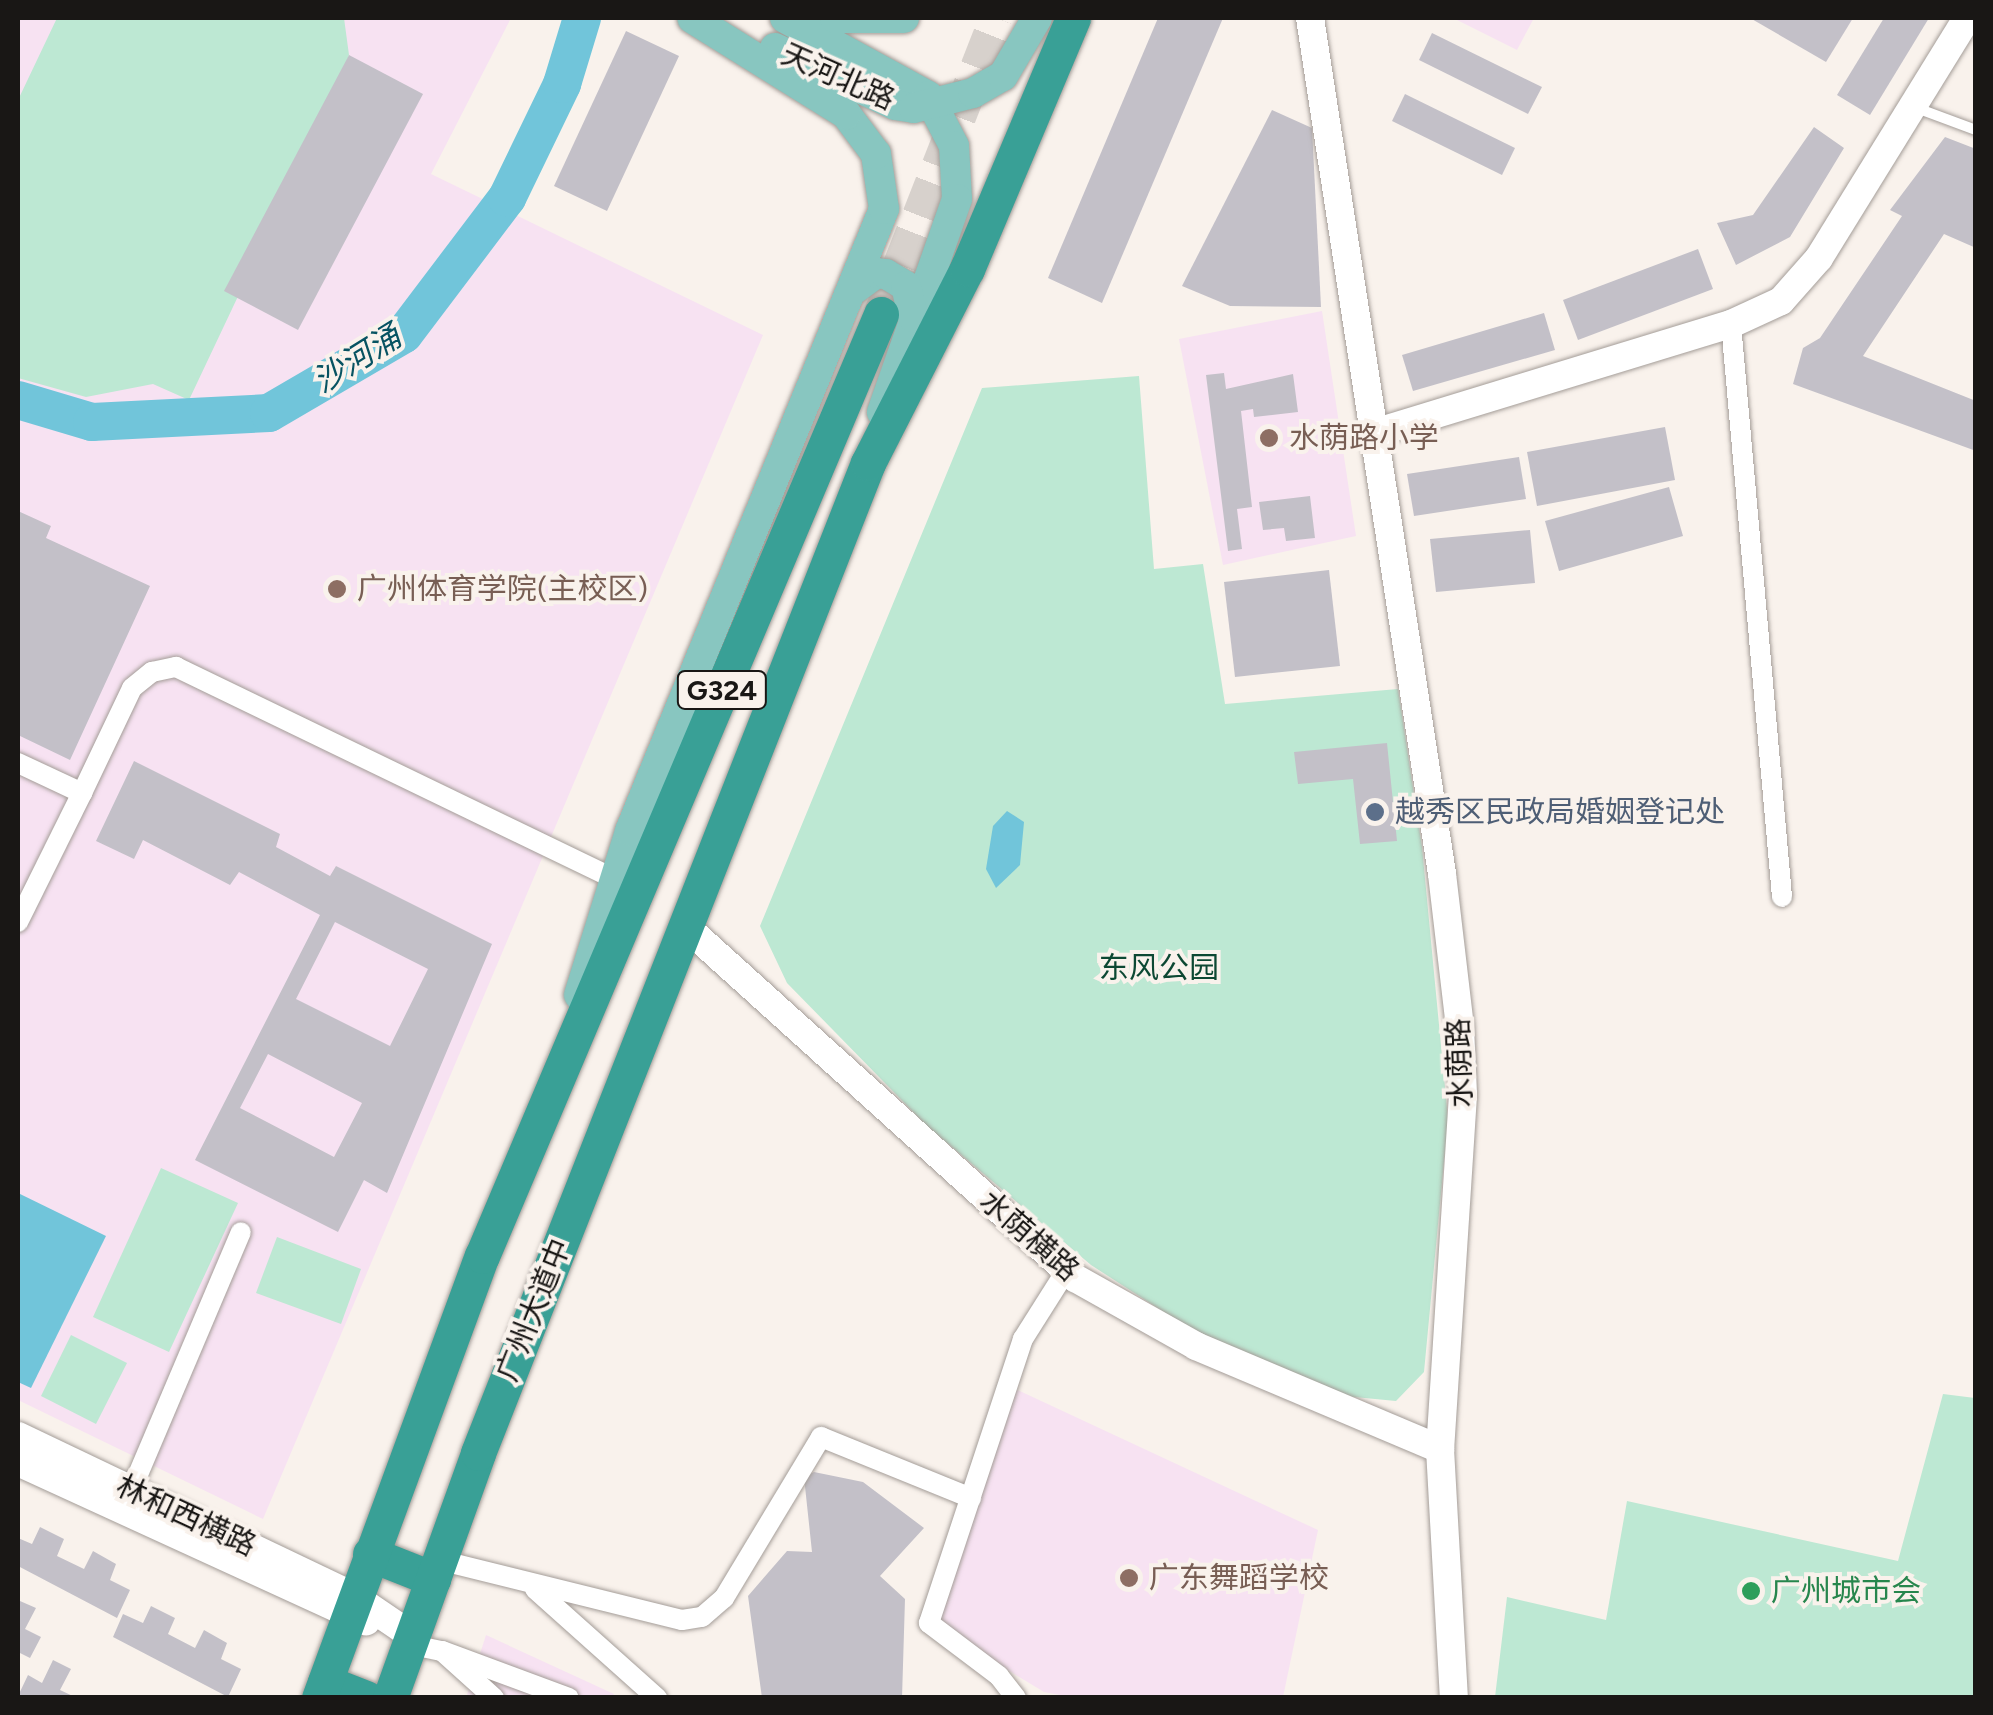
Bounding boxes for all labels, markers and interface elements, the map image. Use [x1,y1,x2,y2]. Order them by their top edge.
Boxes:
street label: 天河北路 [776,36,900,118]
water label: 沙河涌 [306,317,408,401]
place label: 水荫路小学 [1289,420,1439,456]
marker: 水荫路小学 [1258,427,1280,449]
place label: 广州体育学院(主校区) [357,571,648,607]
marker: 广州体育学院(主校区) [326,578,348,600]
road number: G324 [674,667,770,713]
place label: 越秀区民政局婚姻登记处 [1395,794,1725,830]
marker: 越秀区民政局婚姻登记处 [1364,801,1386,823]
park label: 东风公园 [1099,950,1219,986]
street label: 水荫路 [1440,1017,1480,1109]
street label: 水荫横路 [972,1183,1086,1289]
street label: 广州大道中 [489,1234,579,1386]
street label: 林和西横路 [110,1468,262,1564]
place label: 广东舞蹈学校 [1149,1560,1329,1596]
marker: 广东舞蹈学校 [1118,1567,1140,1589]
place label: 广州城市会 [1771,1573,1921,1609]
marker: 广州城市会 [1740,1580,1762,1602]

